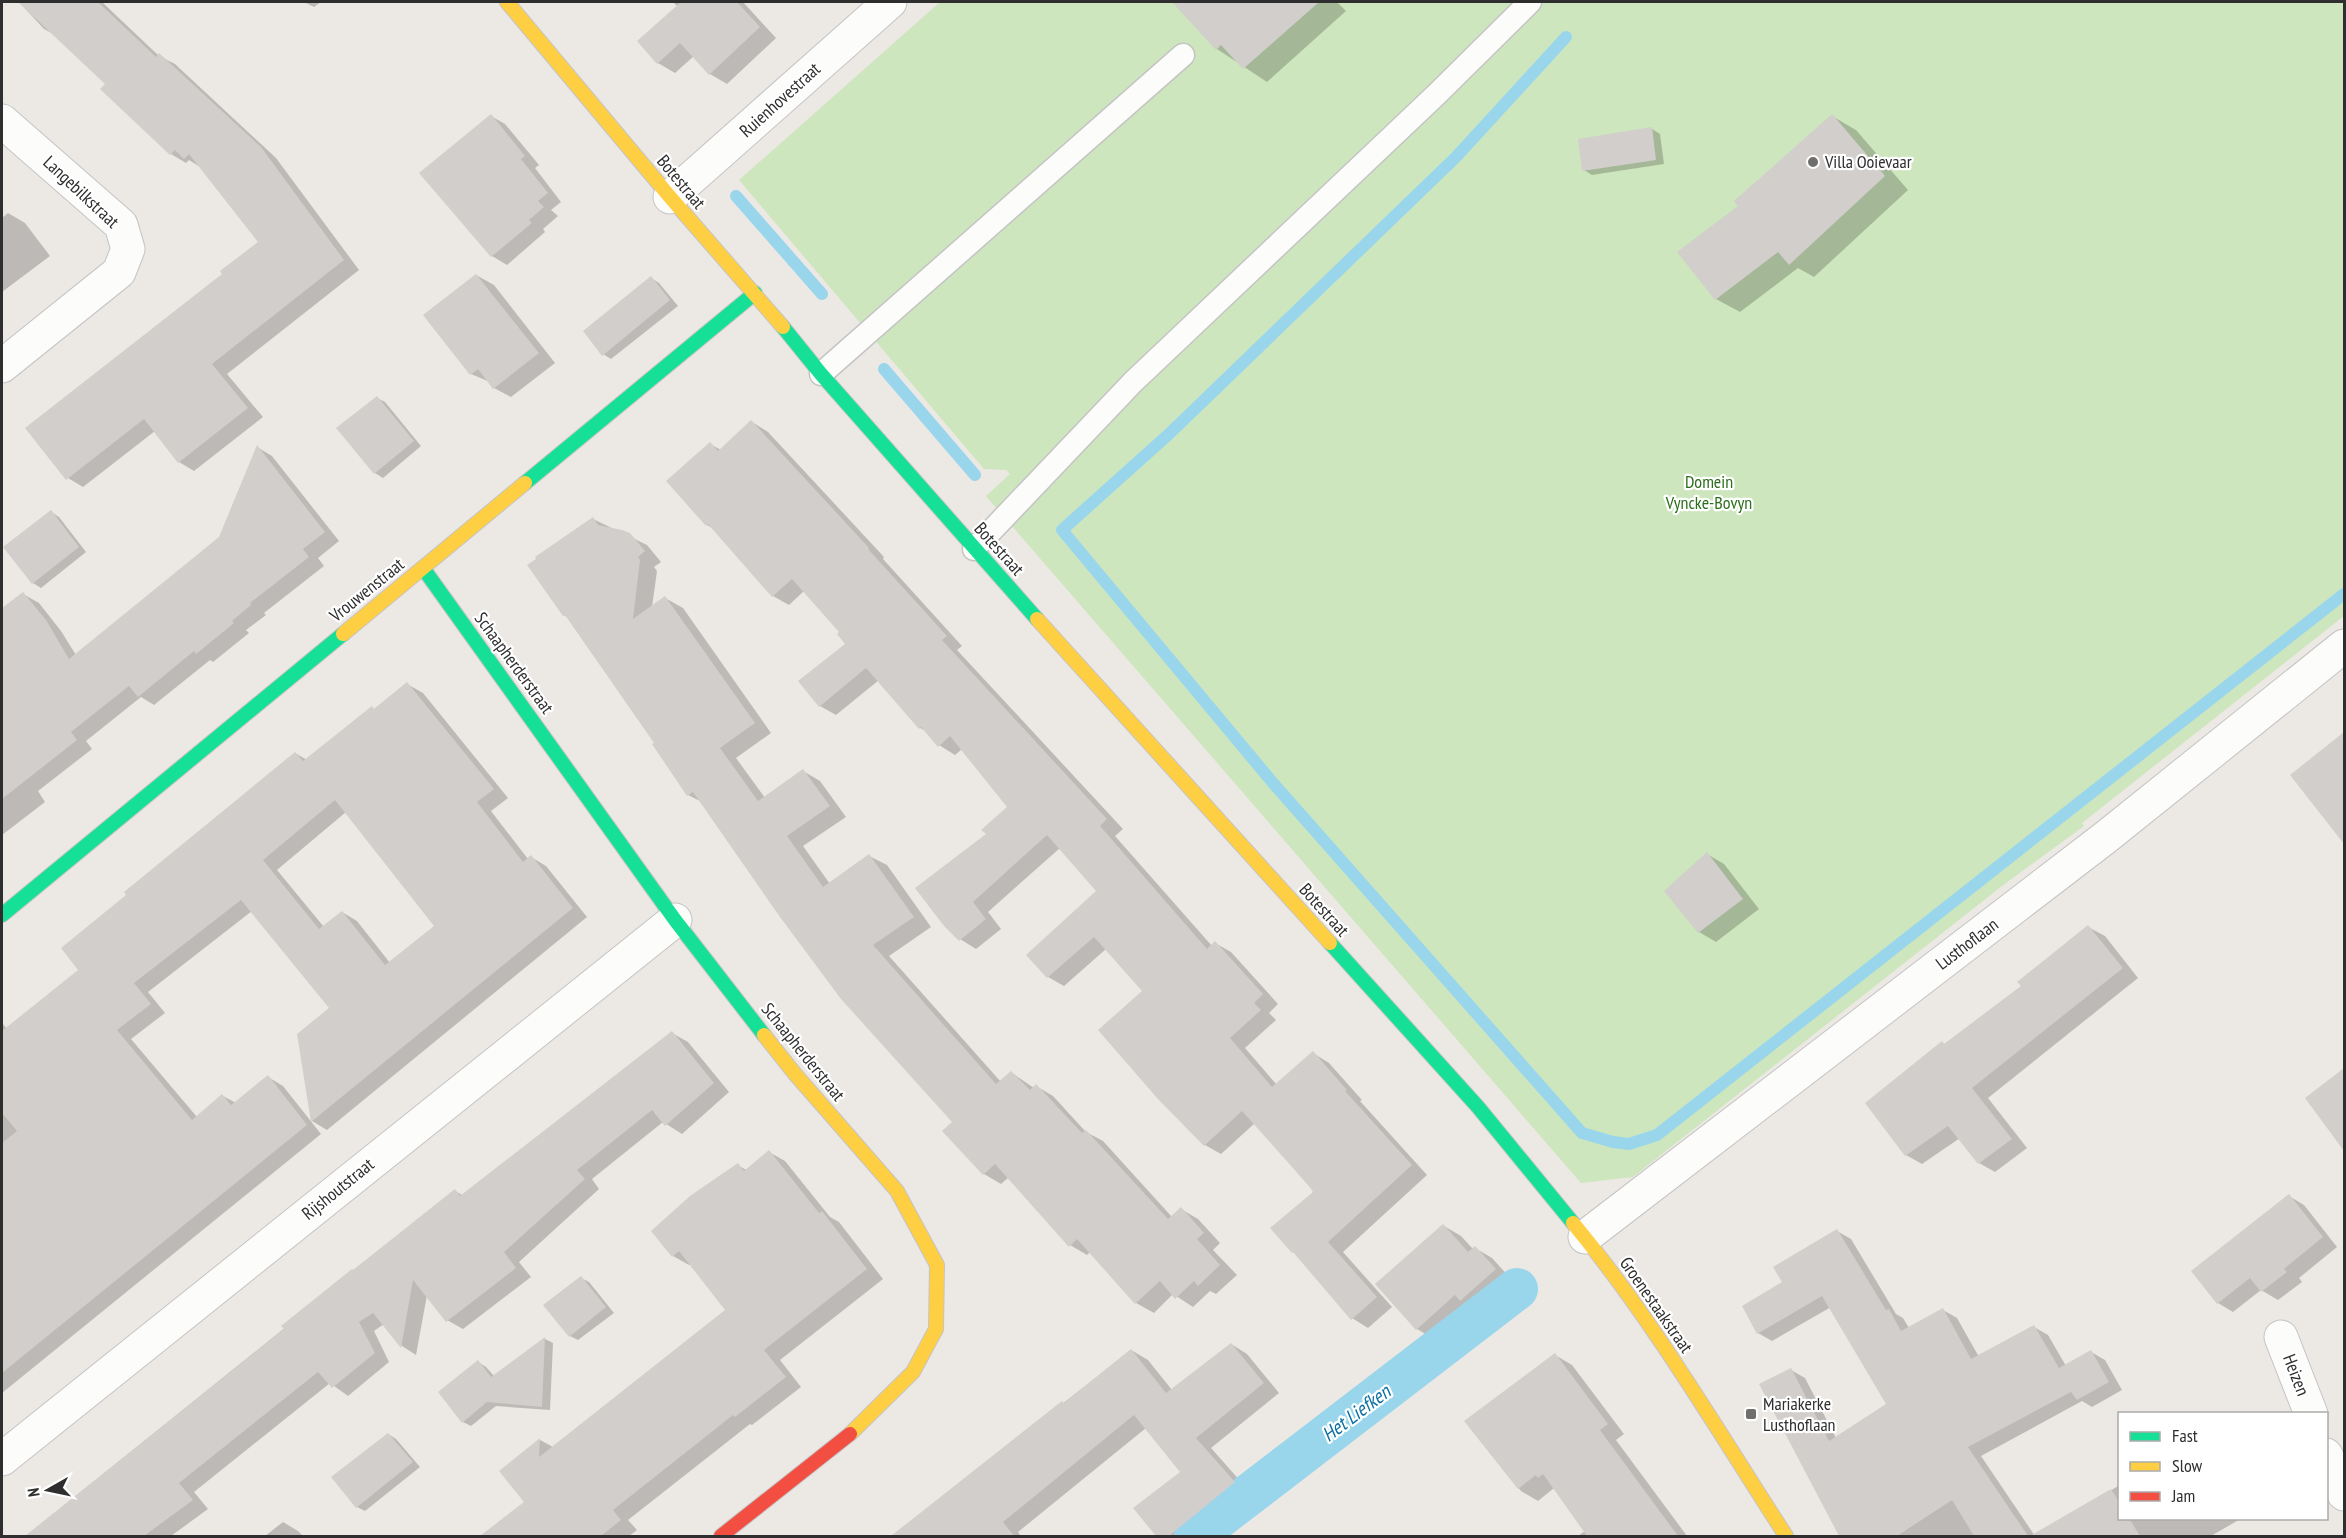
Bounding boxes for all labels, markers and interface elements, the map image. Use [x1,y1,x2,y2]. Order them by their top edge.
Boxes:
street label: Ruienhovestraat [734,57,825,142]
street label: Botestraat [652,150,711,214]
place label: Villa Ooievaar [1824,150,1912,173]
street label: Langebilkstraat [38,151,124,233]
marker: Villa Ooievaar [1806,155,1820,169]
park label: Domein Vyncke-Bovyn [1665,470,1752,514]
street label: Botestraat [969,517,1029,580]
street label: Vrouwenstraat [324,553,409,627]
street label: Schaapherderstraat [470,607,559,718]
street label: Botestraat [1294,878,1354,941]
street label: Lusthoflaan [1931,913,2003,975]
street label: Schaapherderstraat [757,998,850,1106]
street label: Rijshoutstraat [297,1152,378,1225]
street label: Groenestaakstraat [1615,1252,1698,1357]
street label: Heizen [2278,1351,2315,1399]
water label: Het Liefken [1316,1378,1396,1447]
place label: Mariakerke Lusthoflaan [1763,1392,1836,1436]
marker: Mariakerke Lusthoflaan [1744,1407,1758,1421]
legend [2118,1412,2328,1520]
text: Fast [2172,1424,2198,1447]
text: Slow [2172,1454,2203,1477]
north arrow [18,1460,78,1520]
text: Jam [2171,1484,2195,1507]
text: N [23,1487,44,1498]

